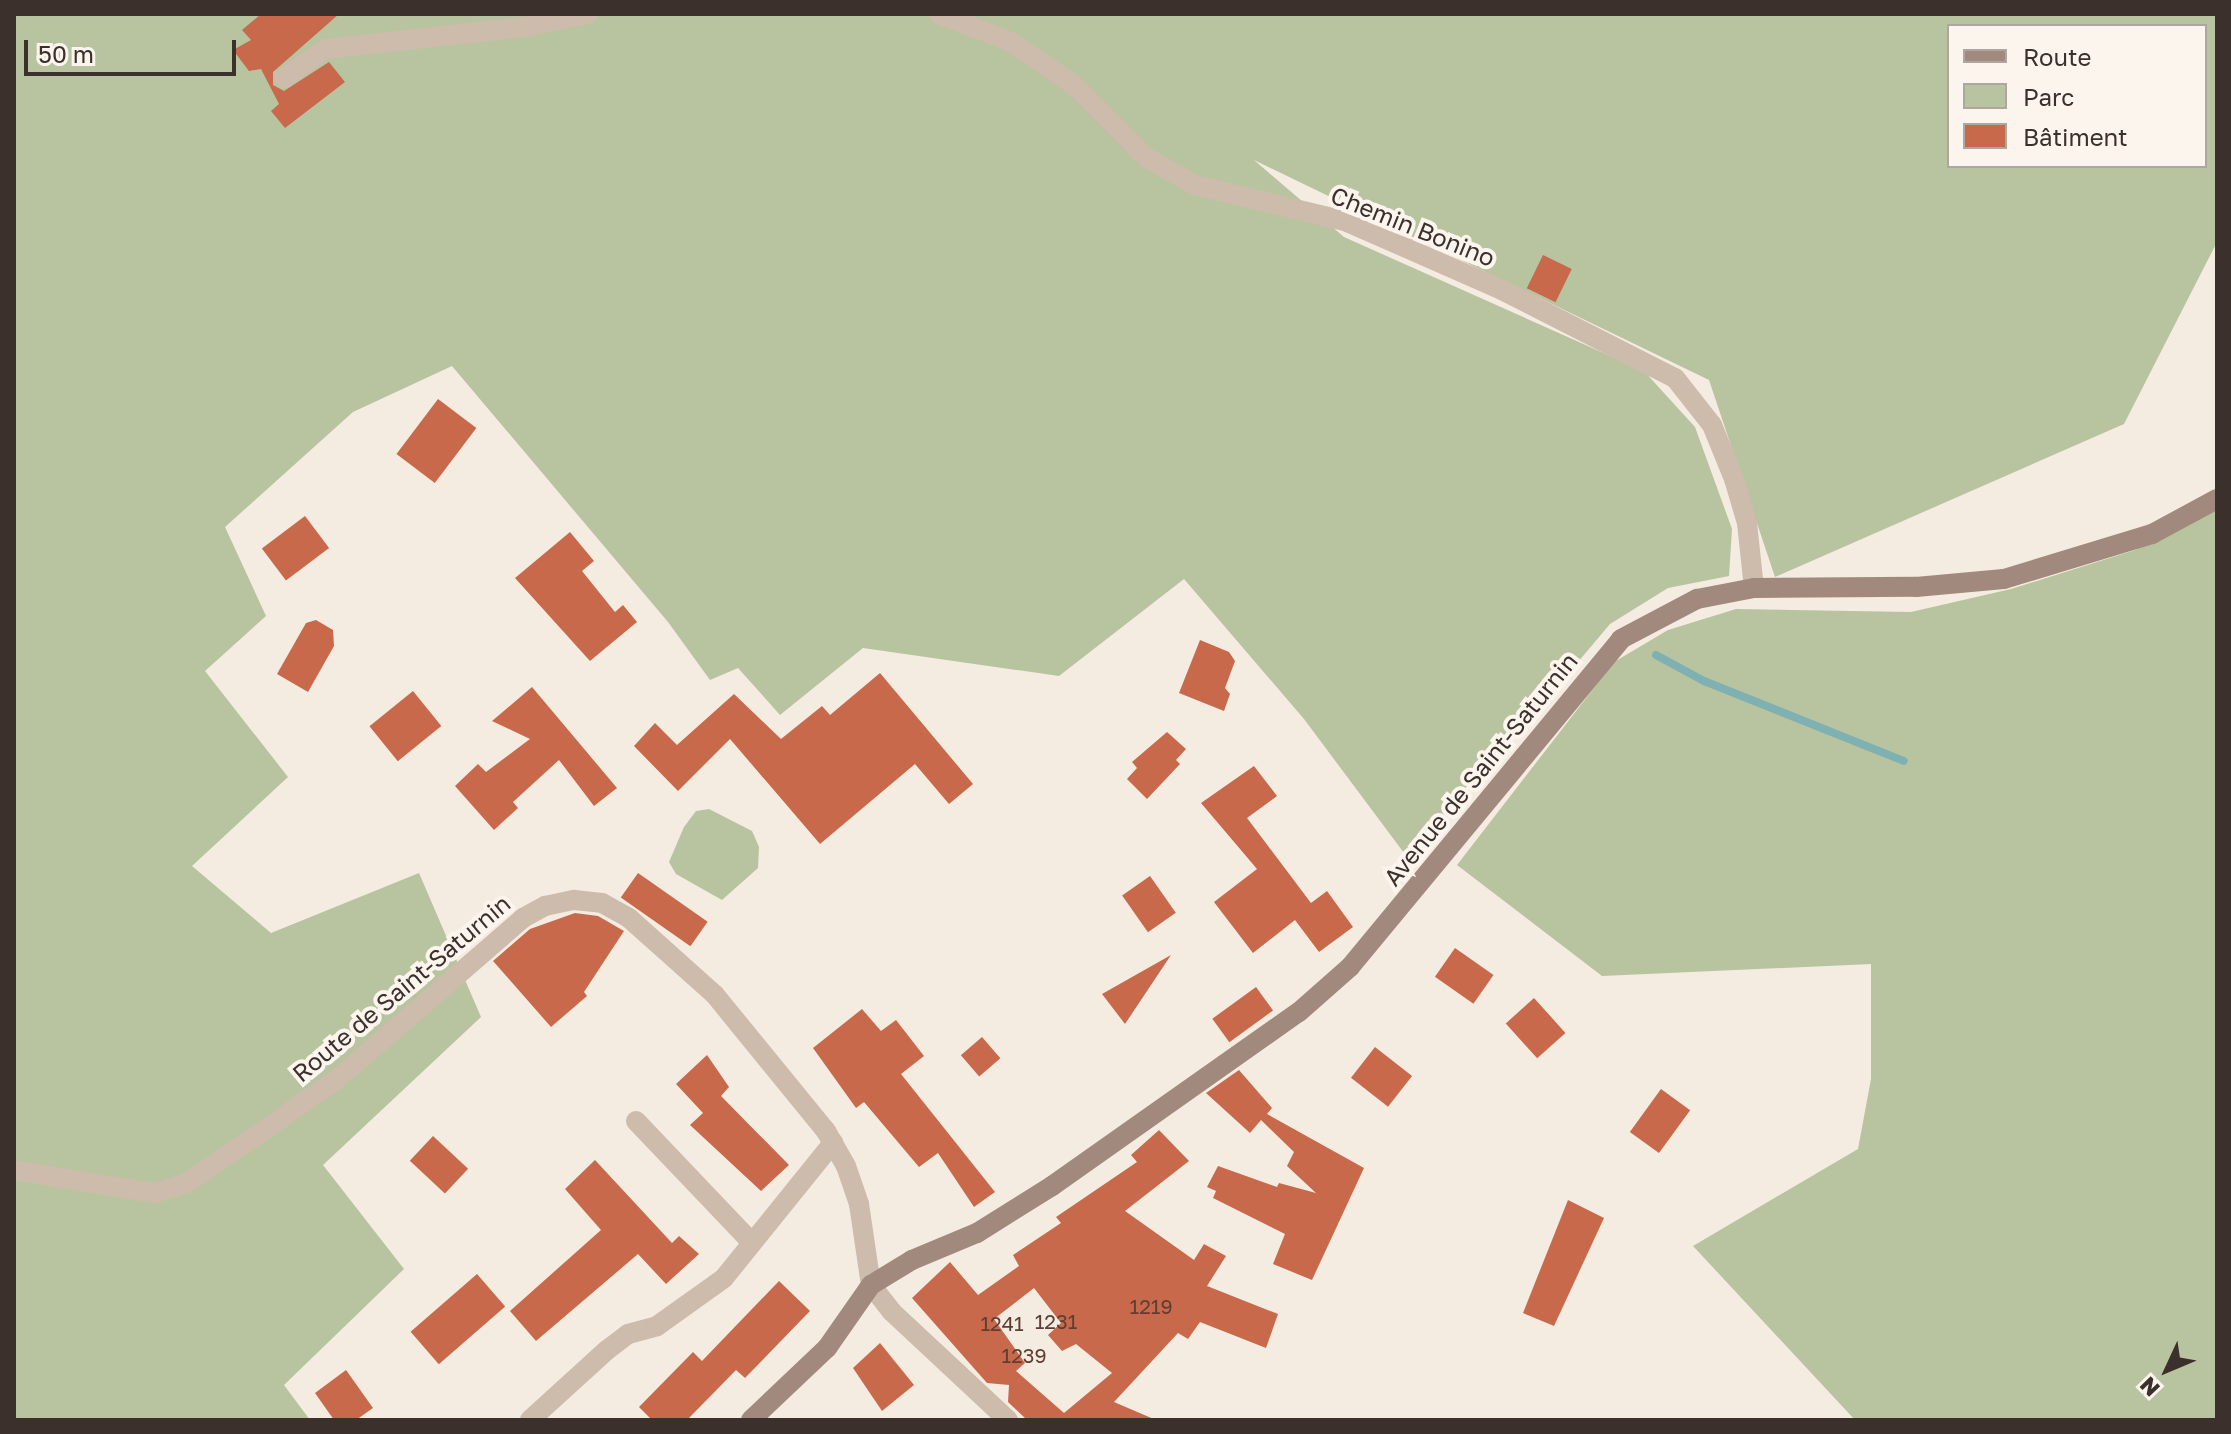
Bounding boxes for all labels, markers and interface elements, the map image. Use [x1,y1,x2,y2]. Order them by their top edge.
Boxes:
scale bar [28,24,240,74]
legend [1947,24,2207,168]
text: 50 m [38,39,94,68]
text: Route [2023,42,2092,71]
text: Parc [2023,82,2074,111]
text: Bâtiment [2023,122,2128,151]
street label: Chemin Bonino [1327,180,1499,272]
street label: Avenue de Saint-Saturnin [1377,647,1583,891]
street label: Route de Saint-Saturnin [286,888,516,1088]
house number: 1219 [1129,1294,1173,1318]
house number: 1231 [1035,1309,1077,1333]
house number: 1241 [980,1311,1024,1335]
north arrow [2127,1330,2207,1410]
house number: 1239 [1001,1343,1047,1367]
text: N [2134,1372,2165,1402]

